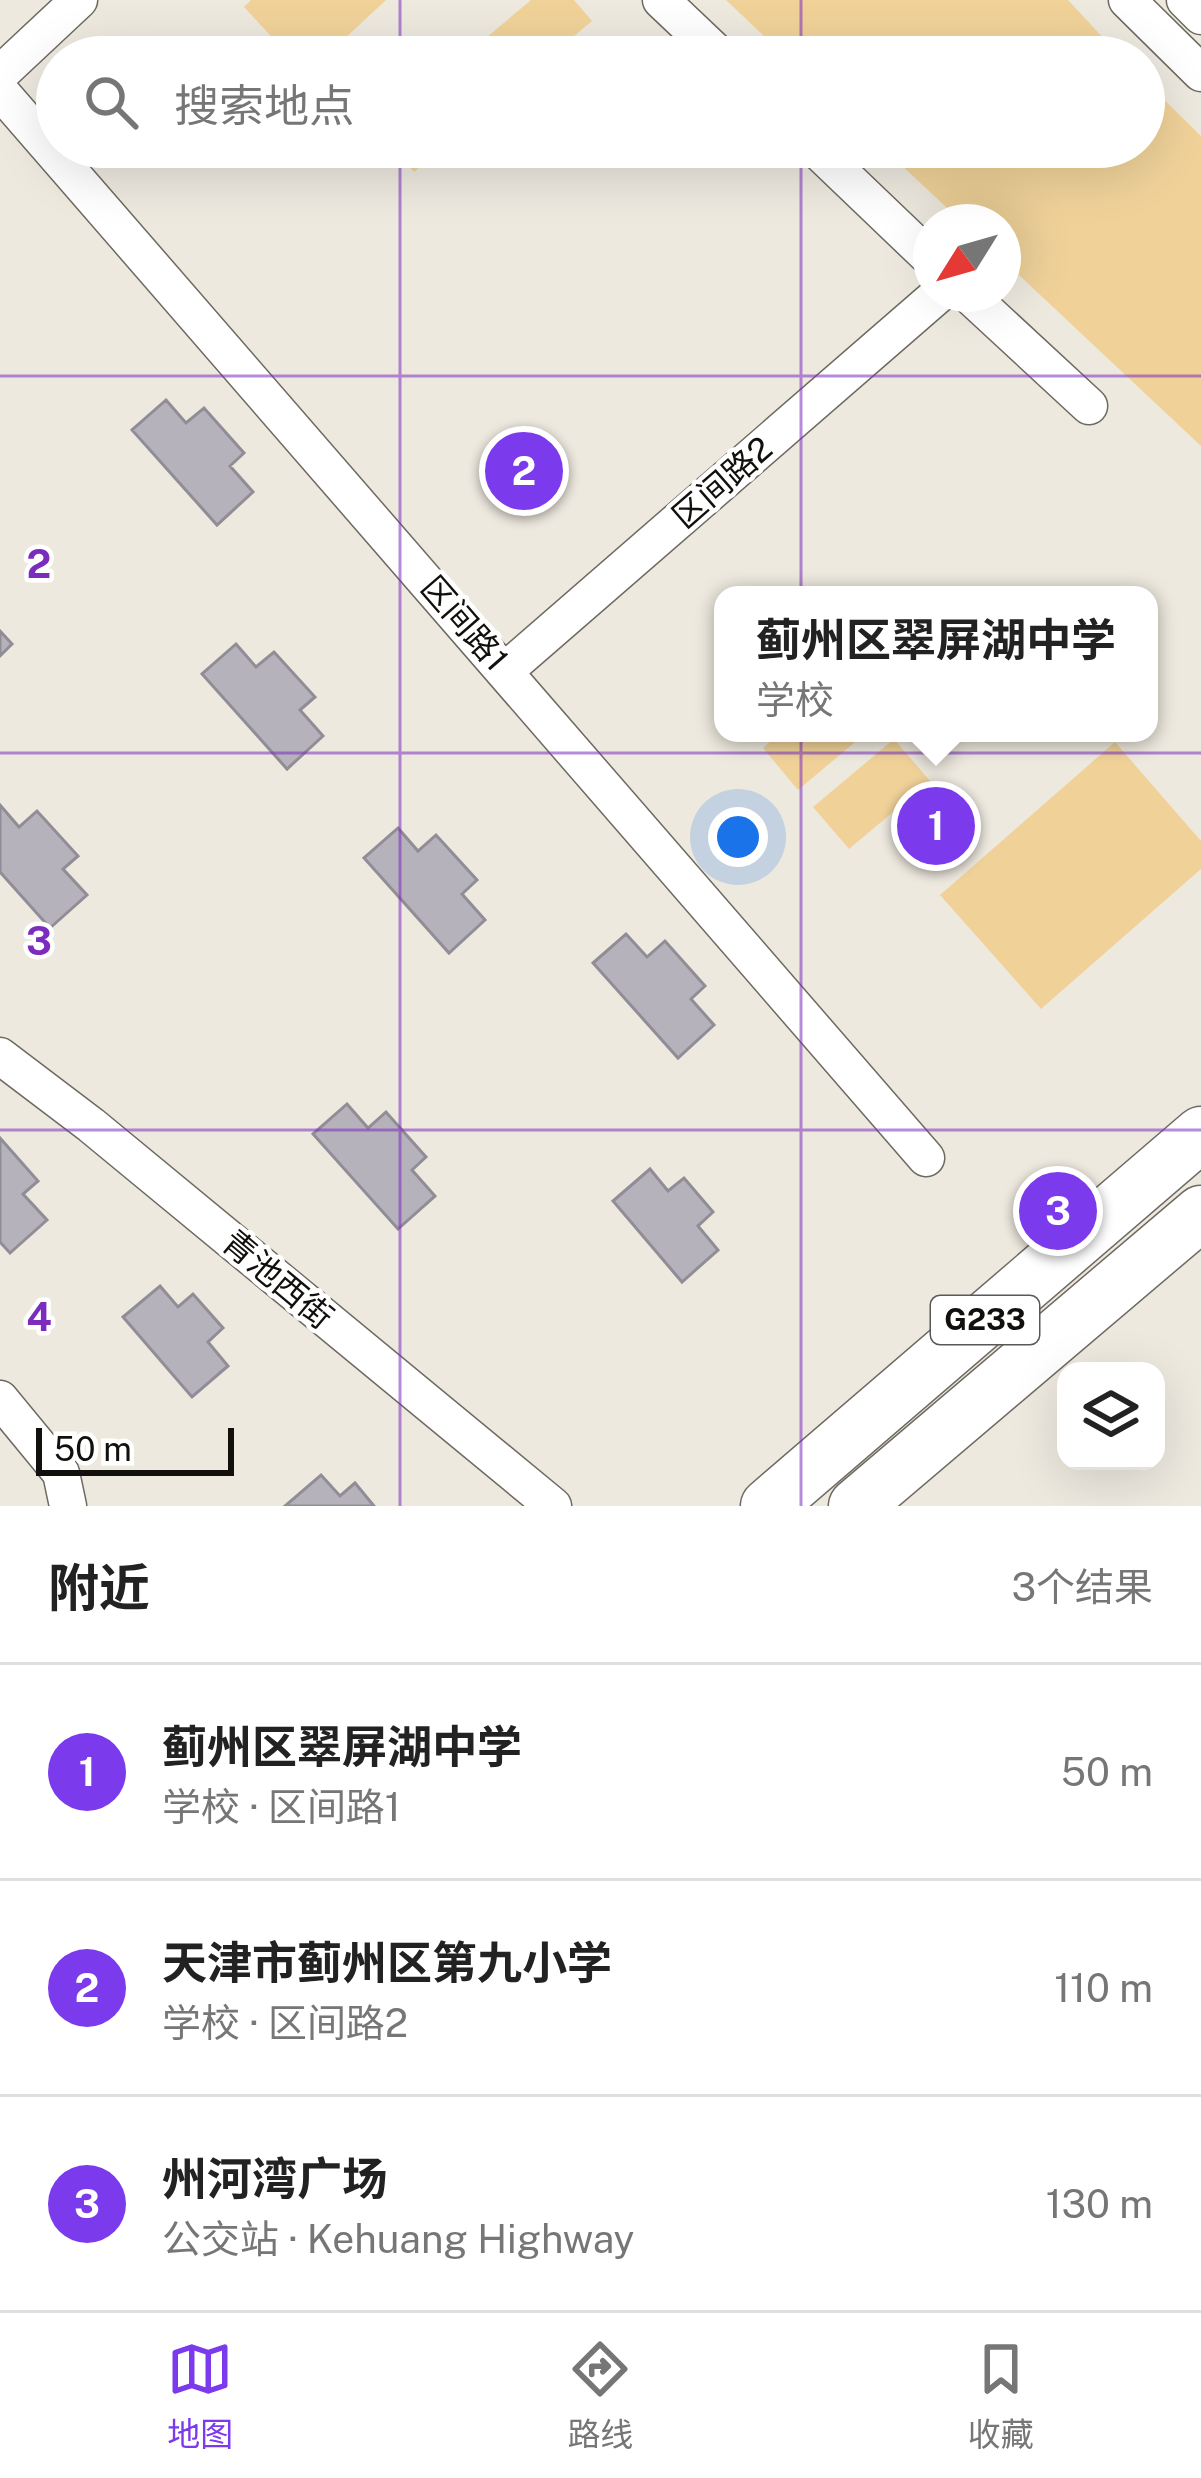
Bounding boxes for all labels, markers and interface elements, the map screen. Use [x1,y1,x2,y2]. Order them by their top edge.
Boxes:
search box [36,36,1165,168]
icon: search [78,69,144,135]
text: 搜索地点 [174,79,354,132]
north arrow [913,204,1021,312]
pin: 2 [485,426,563,516]
street label: 区间路2 [665,429,779,535]
text: 2 [27,541,51,587]
street label: 区间路1 [414,568,516,678]
popup [714,586,1158,742]
text: 蓟州区翠屏湖中学 [756,613,1116,666]
text: 学校 [756,677,834,723]
pin: 1 [897,781,975,871]
your location [708,807,768,867]
text: 3 [26,918,52,964]
pin: 3 [1019,1166,1097,1256]
street label: 青池西街 [215,1222,341,1336]
text: 4 [26,1294,52,1340]
road number: G233 [931,1296,1039,1344]
map controls [1057,1362,1165,1470]
button: layers [1057,1362,1165,1470]
scale bar [36,1422,234,1475]
text: 50 m [54,1430,132,1468]
text: 附近 [48,1558,150,1617]
text: 3个结果 [1011,1564,1153,1610]
text: 蓟州区翠屏湖中学 [162,1720,522,1773]
text: 1 [79,1749,95,1795]
text: 50 m [1061,1749,1153,1795]
text: 学校 · 区间路1 [162,1784,401,1830]
text: 天津市蓟州区第九小学 [162,1936,612,1989]
text: 2 [75,1965,99,2011]
text: 110 m [1054,1965,1153,2011]
text: 学校 · 区间路2 [162,2000,408,2046]
text: 州河湾广场 [162,2152,387,2205]
text: 3 [74,2181,100,2227]
text: 130 m [1046,2181,1153,2227]
text: 公交站 · Kehuang Highway [162,2216,634,2262]
tab: 地图 [167,2336,233,2456]
tab: 路线 [567,2336,633,2456]
tab: 收藏 [968,2336,1034,2456]

